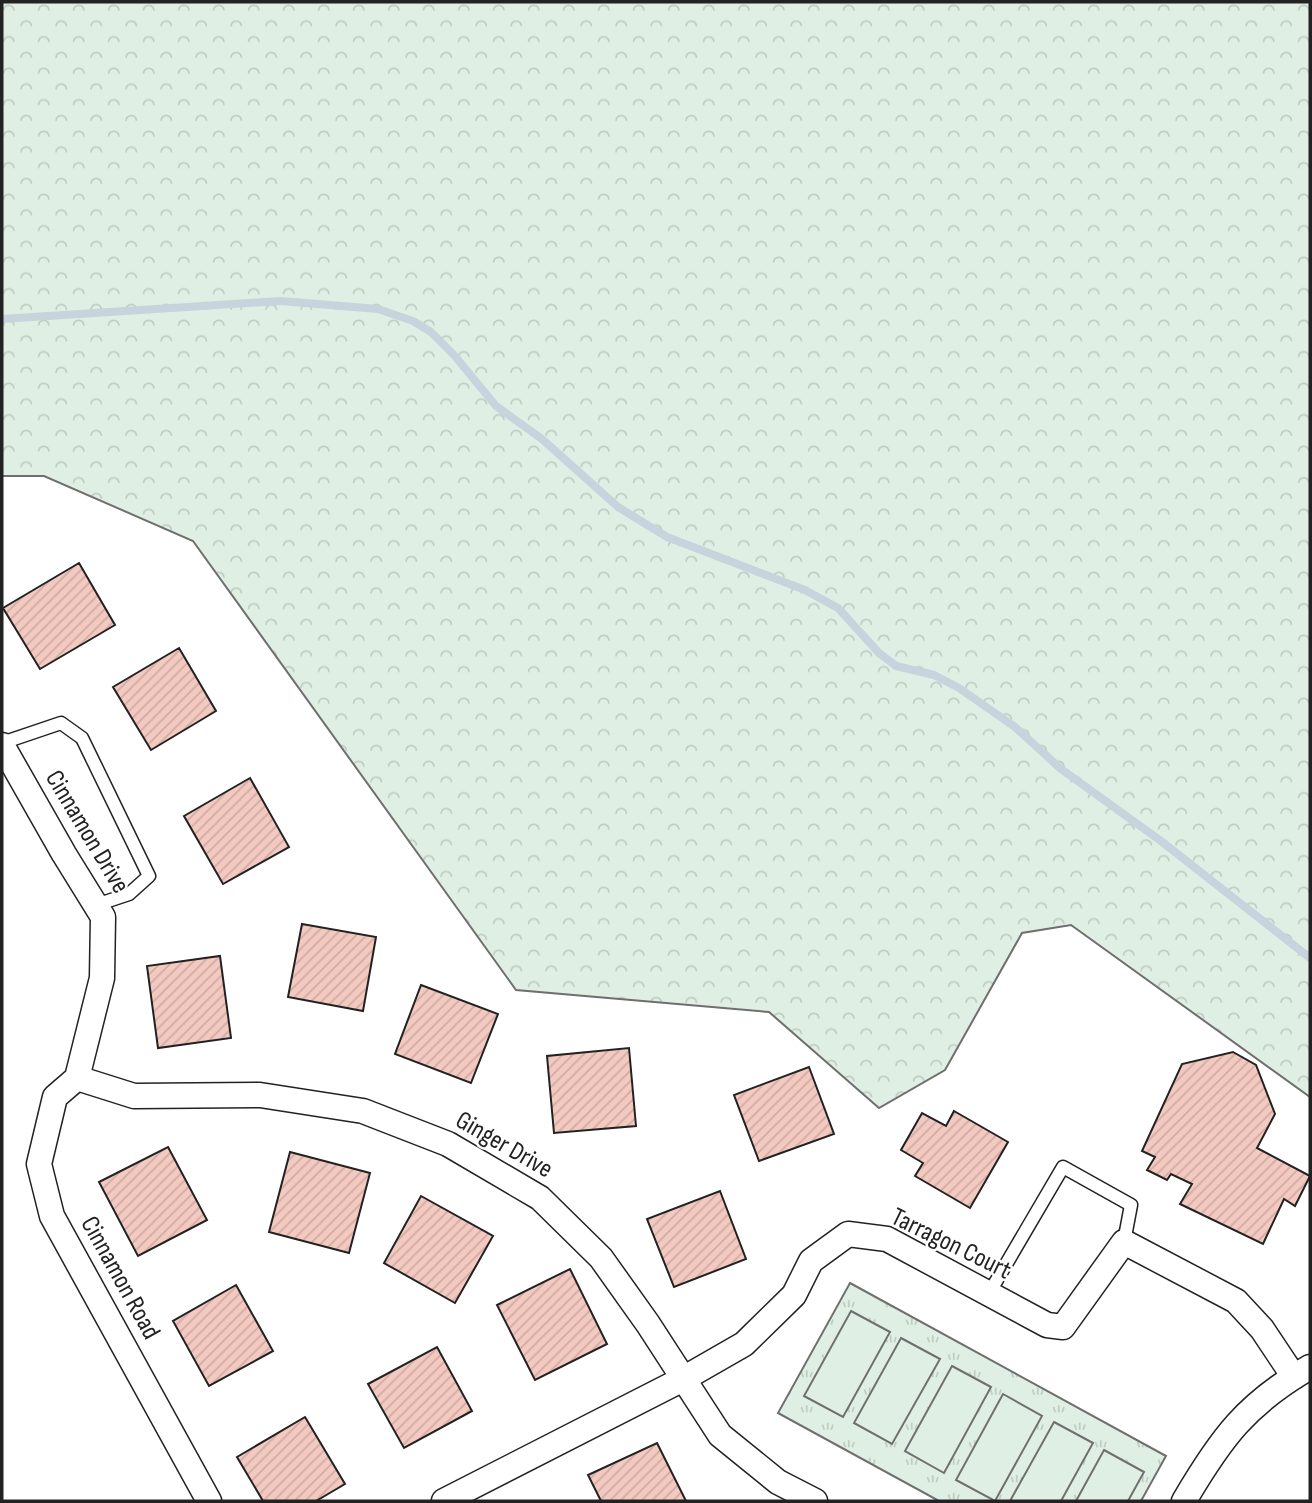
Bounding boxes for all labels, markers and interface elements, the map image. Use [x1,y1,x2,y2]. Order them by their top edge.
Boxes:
street label: Cinnamon Drive [38,765,136,899]
street label: Ginger Drive [450,1105,558,1185]
street label: Tarragon Court [886,1202,1016,1286]
street label: Cinnamon Road [74,1211,166,1345]

